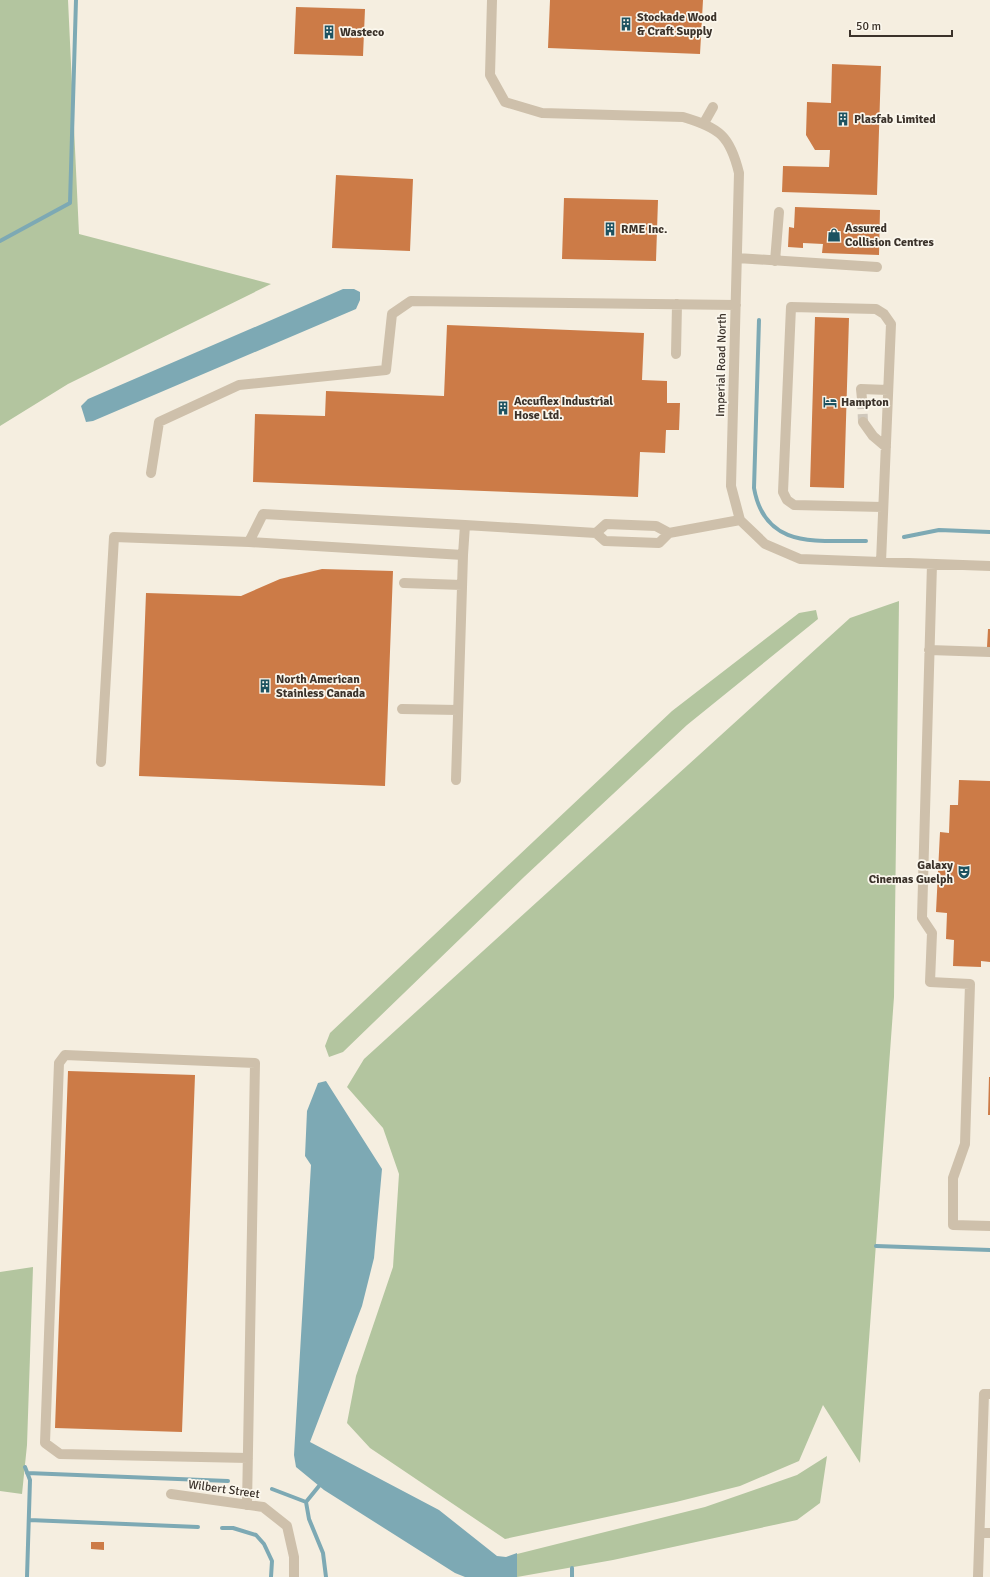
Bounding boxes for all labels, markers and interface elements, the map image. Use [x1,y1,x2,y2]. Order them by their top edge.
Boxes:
place label: Stockade Wood & Craft Supply [637,10,717,39]
scale bar [850,12,952,38]
building icon: Stockade Wood & Craft Supply [618,16,634,32]
text: 50 m [856,19,881,34]
building icon: Wasteco [321,24,337,40]
place label: Wasteco [340,25,384,40]
building icon: Plasfab Limited [835,111,851,127]
place label: Plasfab Limited [854,112,936,127]
building icon: RME Inc. [602,221,618,237]
place label: Assured Collision Centres [845,221,935,250]
place label: RME Inc. [621,222,667,237]
shop icon: Assured Collision Centres [826,227,842,243]
street label: Imperial Road North [713,313,730,417]
place label: Accuflex Industrial Hose Ltd. [514,394,613,423]
hotel icon: Hampton [822,394,838,410]
place label: Hampton [841,395,889,410]
building icon: Accuflex Industrial Hose Ltd. [495,400,511,416]
place label: North American Stainless Canada [276,672,365,701]
building icon: North American Stainless Canada [257,678,273,694]
place label: Galaxy Cinemas Guelph [869,858,953,887]
theatre icon: Galaxy Cinemas Guelph [956,864,972,880]
street label: Wilbert Street [187,1477,261,1502]

